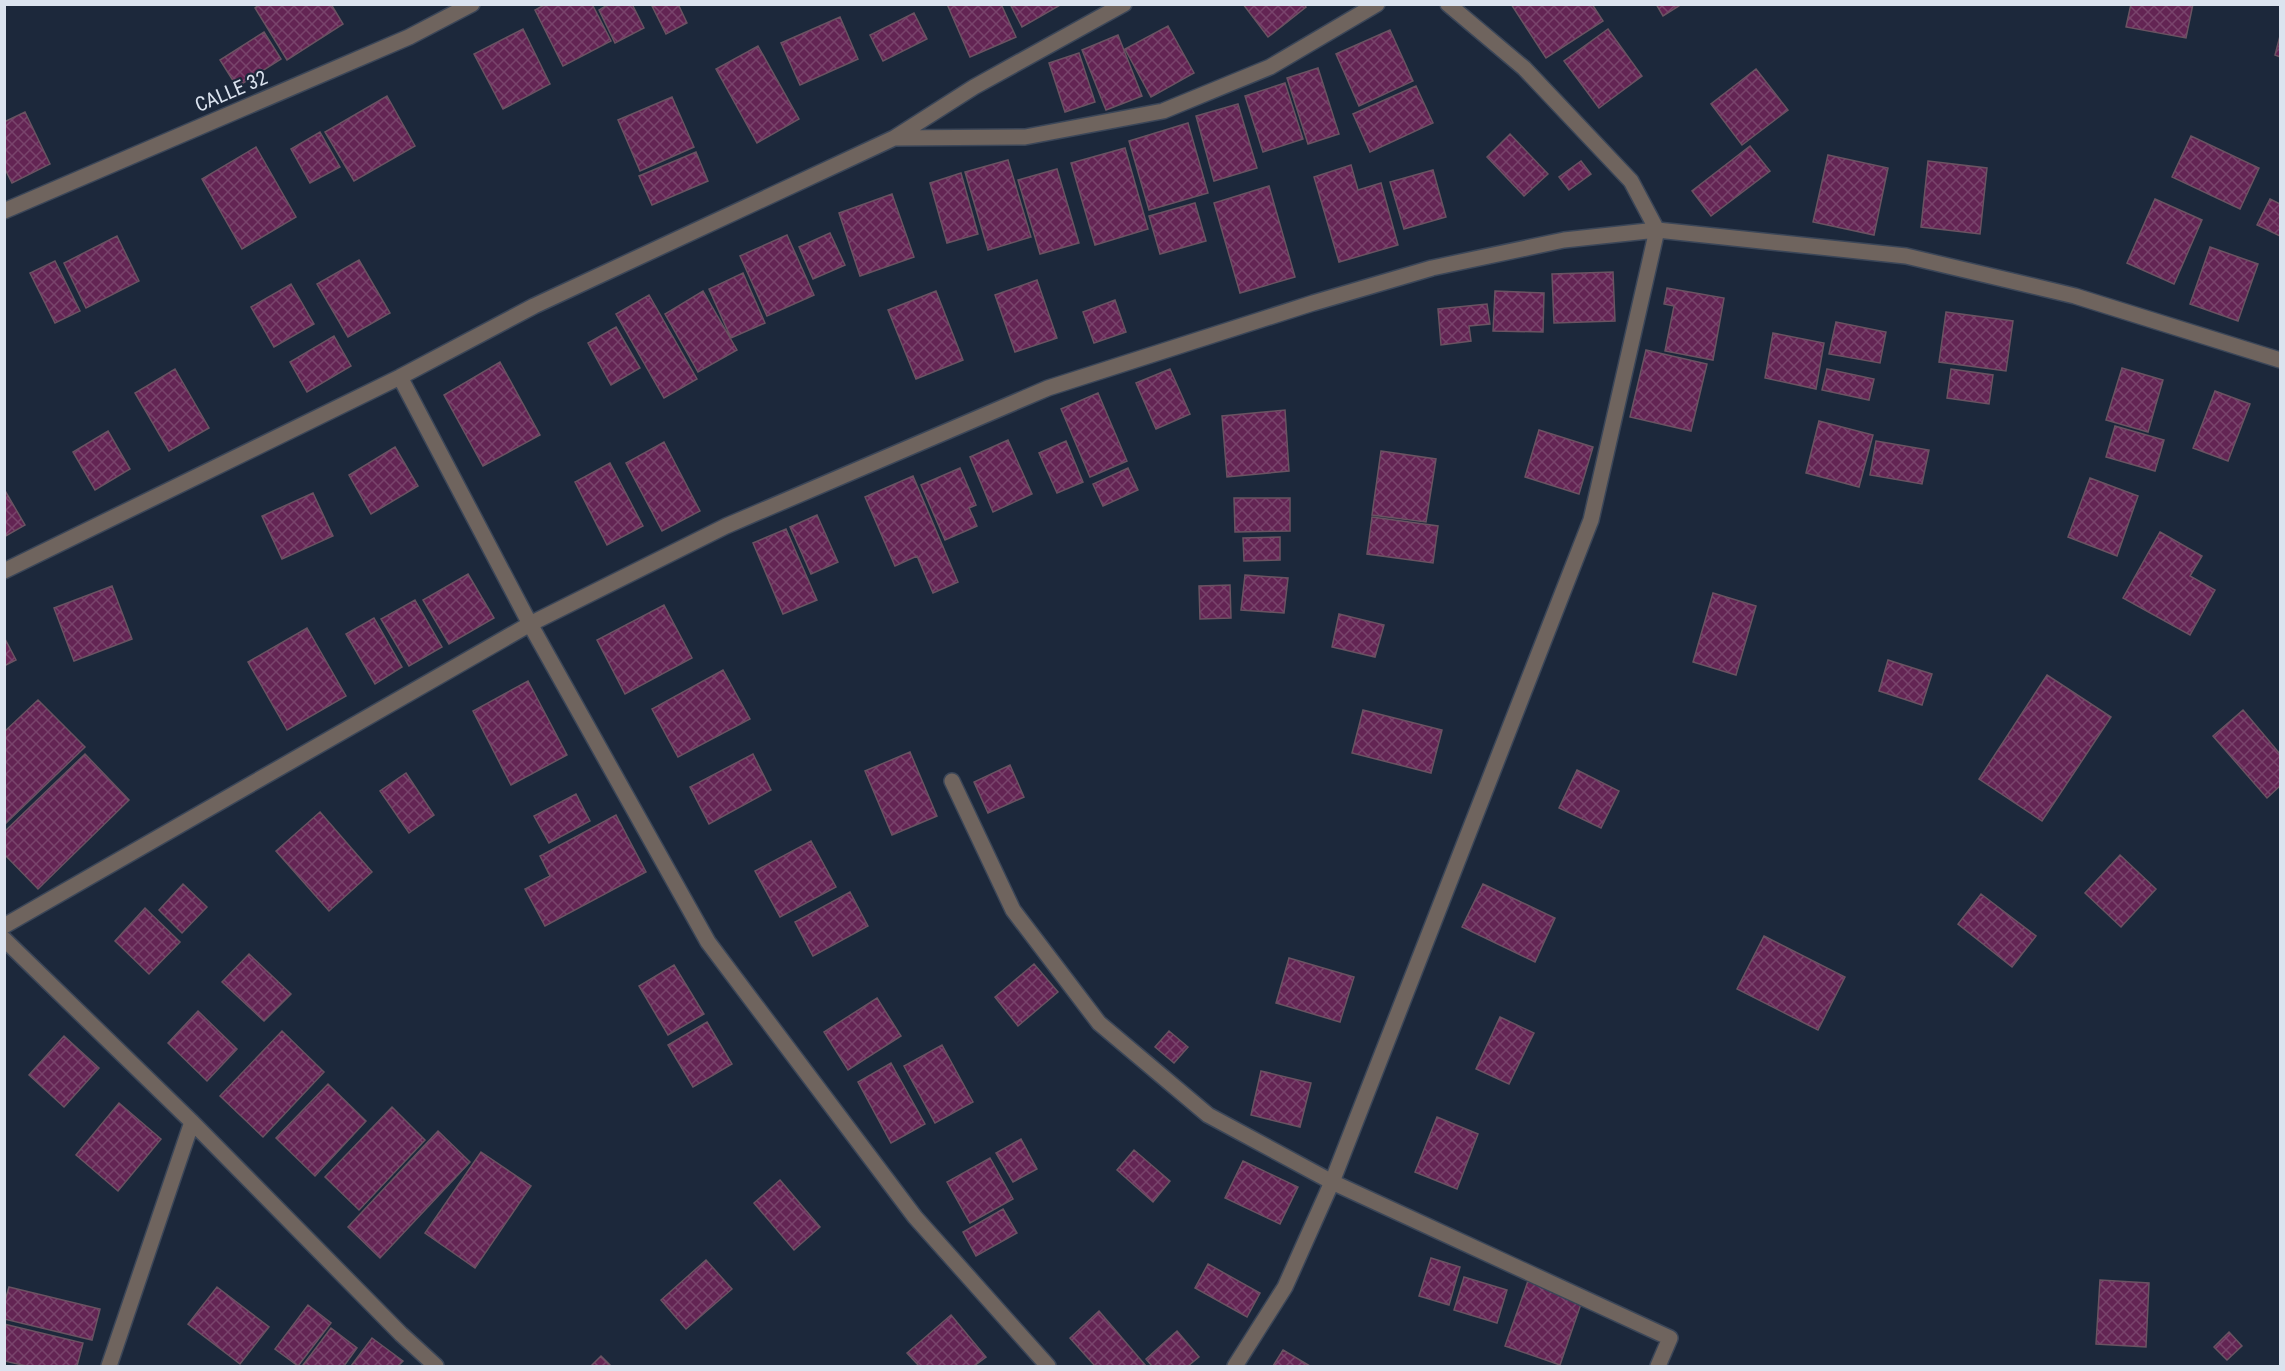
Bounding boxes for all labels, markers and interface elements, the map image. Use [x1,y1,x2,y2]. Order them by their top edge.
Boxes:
street label: CALLE 32 [191,65,271,117]

